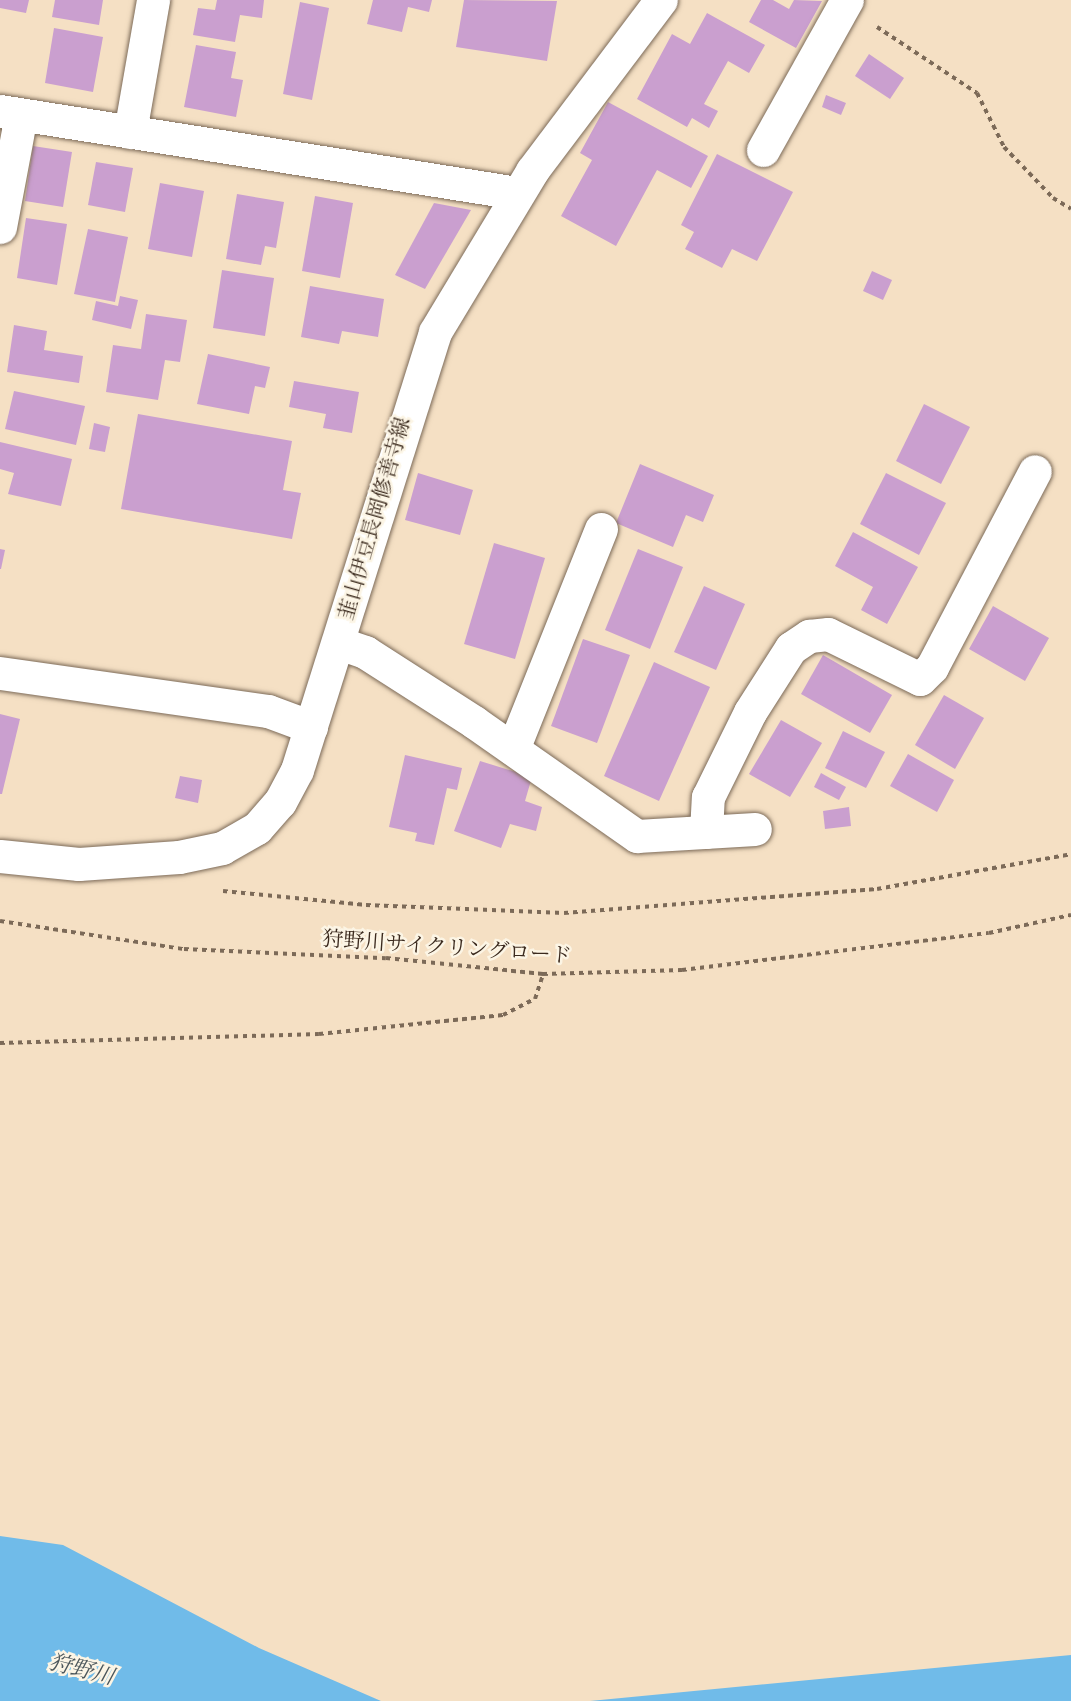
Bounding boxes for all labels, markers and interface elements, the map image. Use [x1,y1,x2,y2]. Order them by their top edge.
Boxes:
street label: 韮山伊豆長岡修善寺線 [335,415,417,623]
street label: 狩野川サイクリングロード [320,928,574,970]
water label: 狩野川 [46,1651,116,1693]

